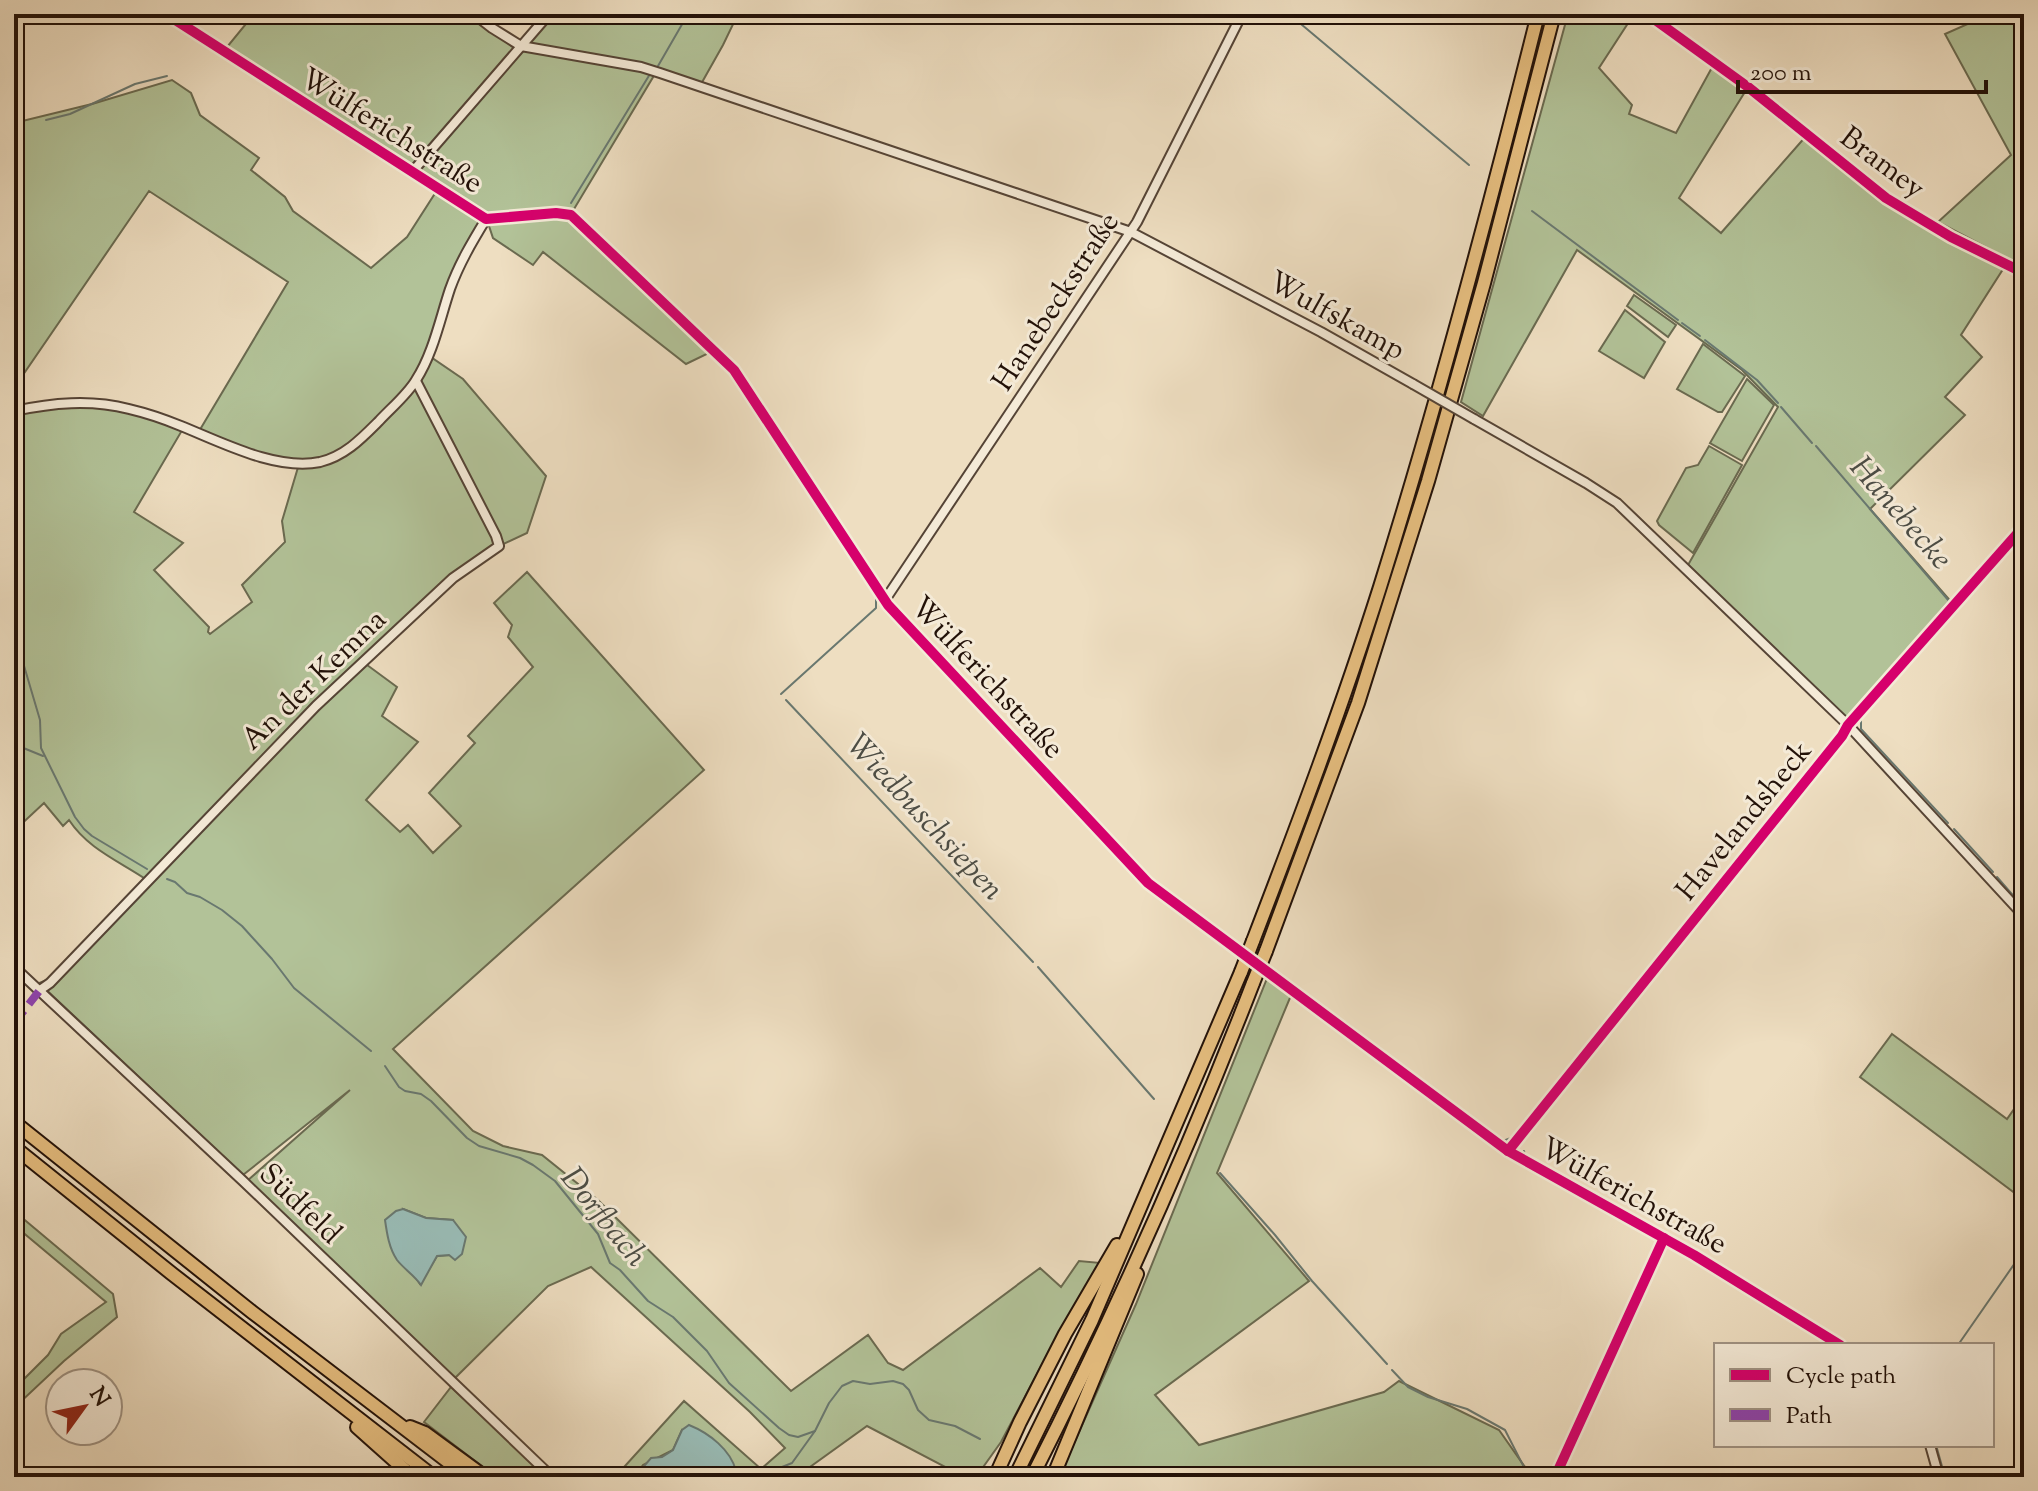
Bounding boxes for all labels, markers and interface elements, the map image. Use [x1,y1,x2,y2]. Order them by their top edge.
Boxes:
scale bar [1738,44,1986,94]
text: 200 m [1750,57,1812,91]
street label: Wülferichstraße [291,59,490,206]
street label: Bramey [1830,118,1933,210]
street label: Hanebeckstraße [983,204,1131,400]
street label: Wulfskamp [1259,262,1412,373]
water label: Hanebecke [1837,447,1962,581]
street label: Wülferichstraße [899,588,1073,770]
street label: An der Kemna [232,600,397,761]
water label: Wiedbuschsiepen [834,724,1014,912]
street label: Havelandsheck [1667,732,1823,911]
street label: Wülferichstraße [1531,1128,1734,1267]
street label: Südfeld [248,1154,350,1255]
water label: Dorfbach [548,1158,658,1278]
legend [1714,1343,1994,1447]
text: Cycle path [1786,1360,1896,1394]
north arrow [44,1367,124,1447]
text: N [80,1382,117,1414]
text: Path [1786,1400,1832,1434]

